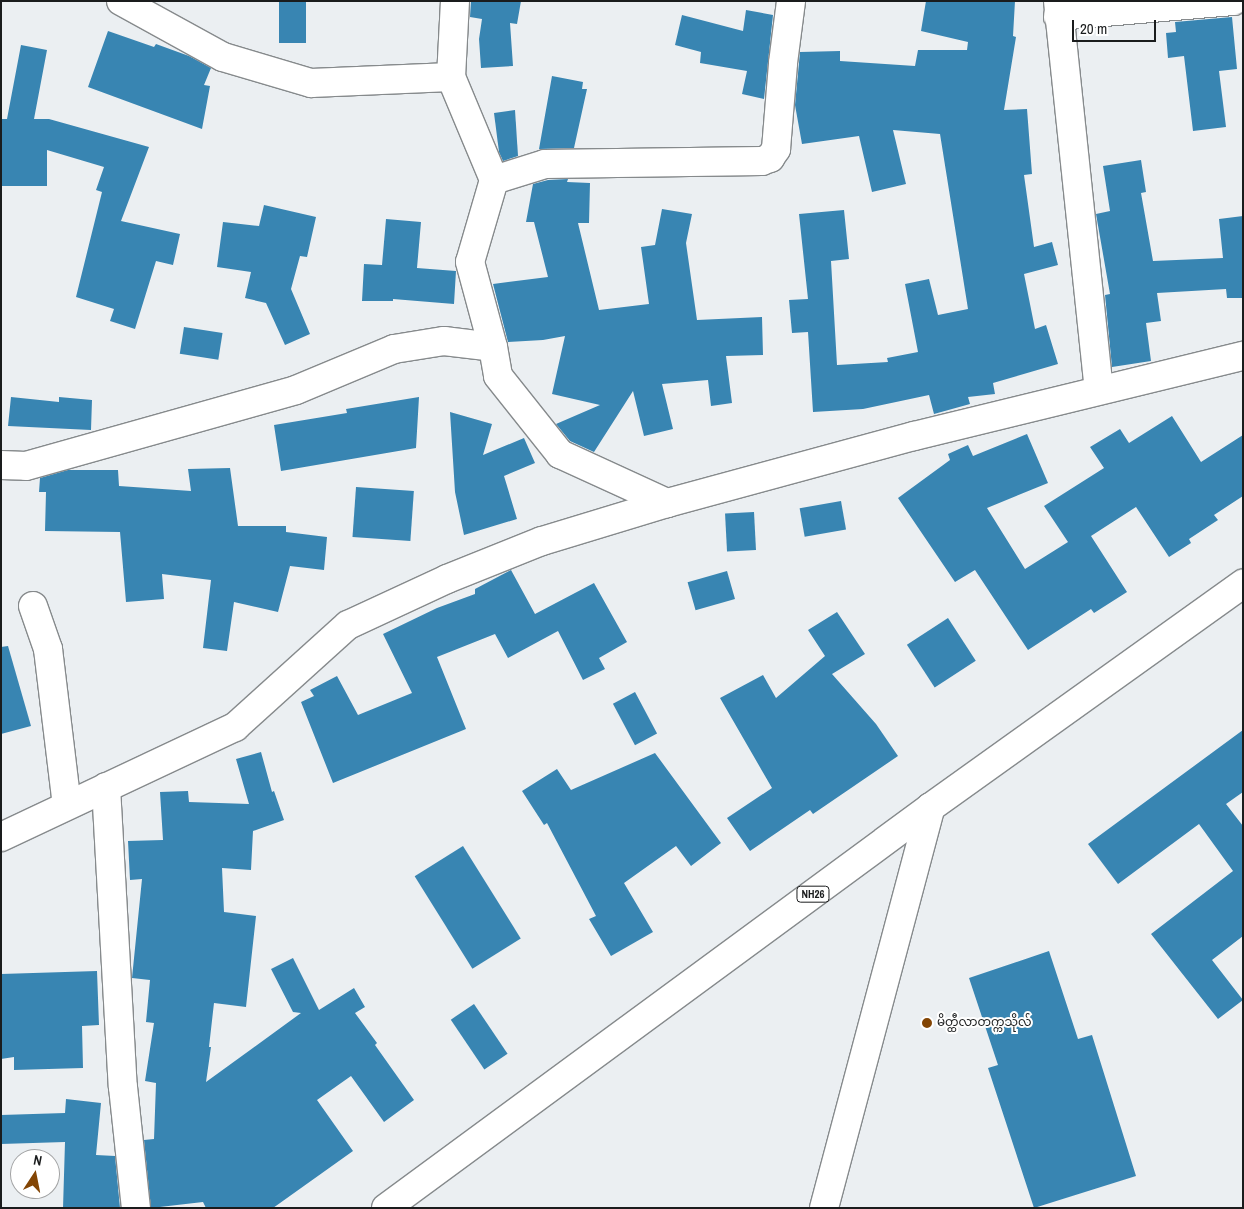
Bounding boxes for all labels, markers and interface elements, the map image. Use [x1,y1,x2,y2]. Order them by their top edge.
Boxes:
scale bar [1074,10,1158,42]
text: 20 m [1080,18,1107,39]
road number: NH26 [796,886,830,902]
place label: မိတ္ထီလာတက္ကသိုလ် [937,1016,1032,1030]
marker: မိတ္ထီလာတက္ကသိုလ် [921,1017,933,1029]
north arrow [10,1149,60,1199]
text: N [32,1151,43,1170]

